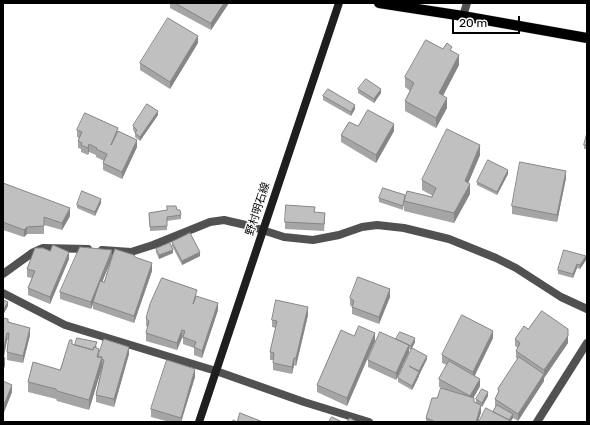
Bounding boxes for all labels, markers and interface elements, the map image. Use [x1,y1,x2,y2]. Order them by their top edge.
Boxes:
scale bar [454,8,522,34]
text: 20 m [459,16,487,30]
street label: 野村明石線 [243,181,273,237]

